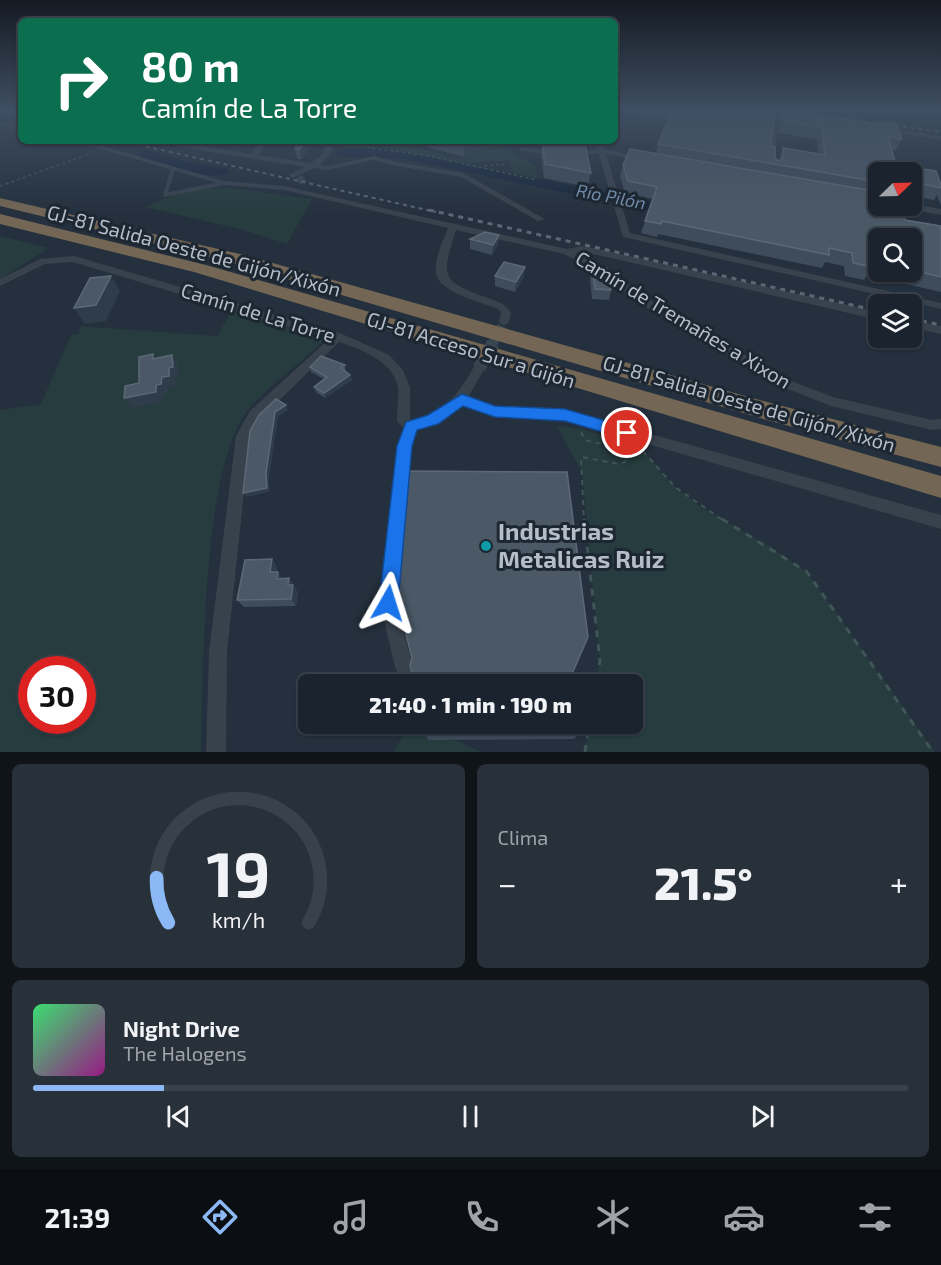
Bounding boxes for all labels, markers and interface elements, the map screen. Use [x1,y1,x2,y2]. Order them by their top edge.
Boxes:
text: 80 m [141,40,240,90]
icon: right [42,42,120,120]
text: Camín de La Torre [141,91,357,123]
north arrow [868,162,922,216]
map controls [868,162,922,348]
water label: Río Pilón [574,178,648,214]
street label: GJ-81 Salida Oeste de Gijón/Xixón [45,199,344,301]
button: search [868,228,922,282]
street label: Camín de Tremañes a Xixon [572,245,795,393]
street label: Camín de La Torre [178,277,338,347]
button: layers [868,294,922,348]
street label: GJ-81 Acceso Sur a Gijón [364,306,578,392]
street label: GJ-81 Salida Oeste de Gijón/Xixón [600,350,898,456]
pin [601,407,652,458]
icon: arrive [610,416,643,449]
place label: Industrias Metalicas Ruiz [498,516,664,573]
marker: Industrias Metalicas Ruiz [479,539,493,553]
position arrow [356,571,420,635]
speed limit sign: 30 [18,656,96,734]
text: 21:40 · 1 min · 190 m [369,691,572,717]
text: Clima [498,825,548,849]
text: 19 [206,835,270,910]
text: 21.5° [654,855,753,909]
text: − [498,863,517,903]
text: + [890,863,908,903]
text: km/h [212,907,265,932]
text: Night Drive [123,1015,240,1041]
text: The Halogens [123,1041,247,1065]
icon: previous [162,1100,195,1133]
icon: pause [454,1100,487,1133]
icon: next [746,1100,779,1133]
icon: directions [199,1196,241,1238]
icon: music [330,1196,372,1238]
icon: phone [461,1196,503,1238]
icon: climate [592,1196,634,1238]
icon: car [723,1196,765,1238]
icon: filters [854,1196,896,1238]
text: 21:39 [45,1201,110,1233]

